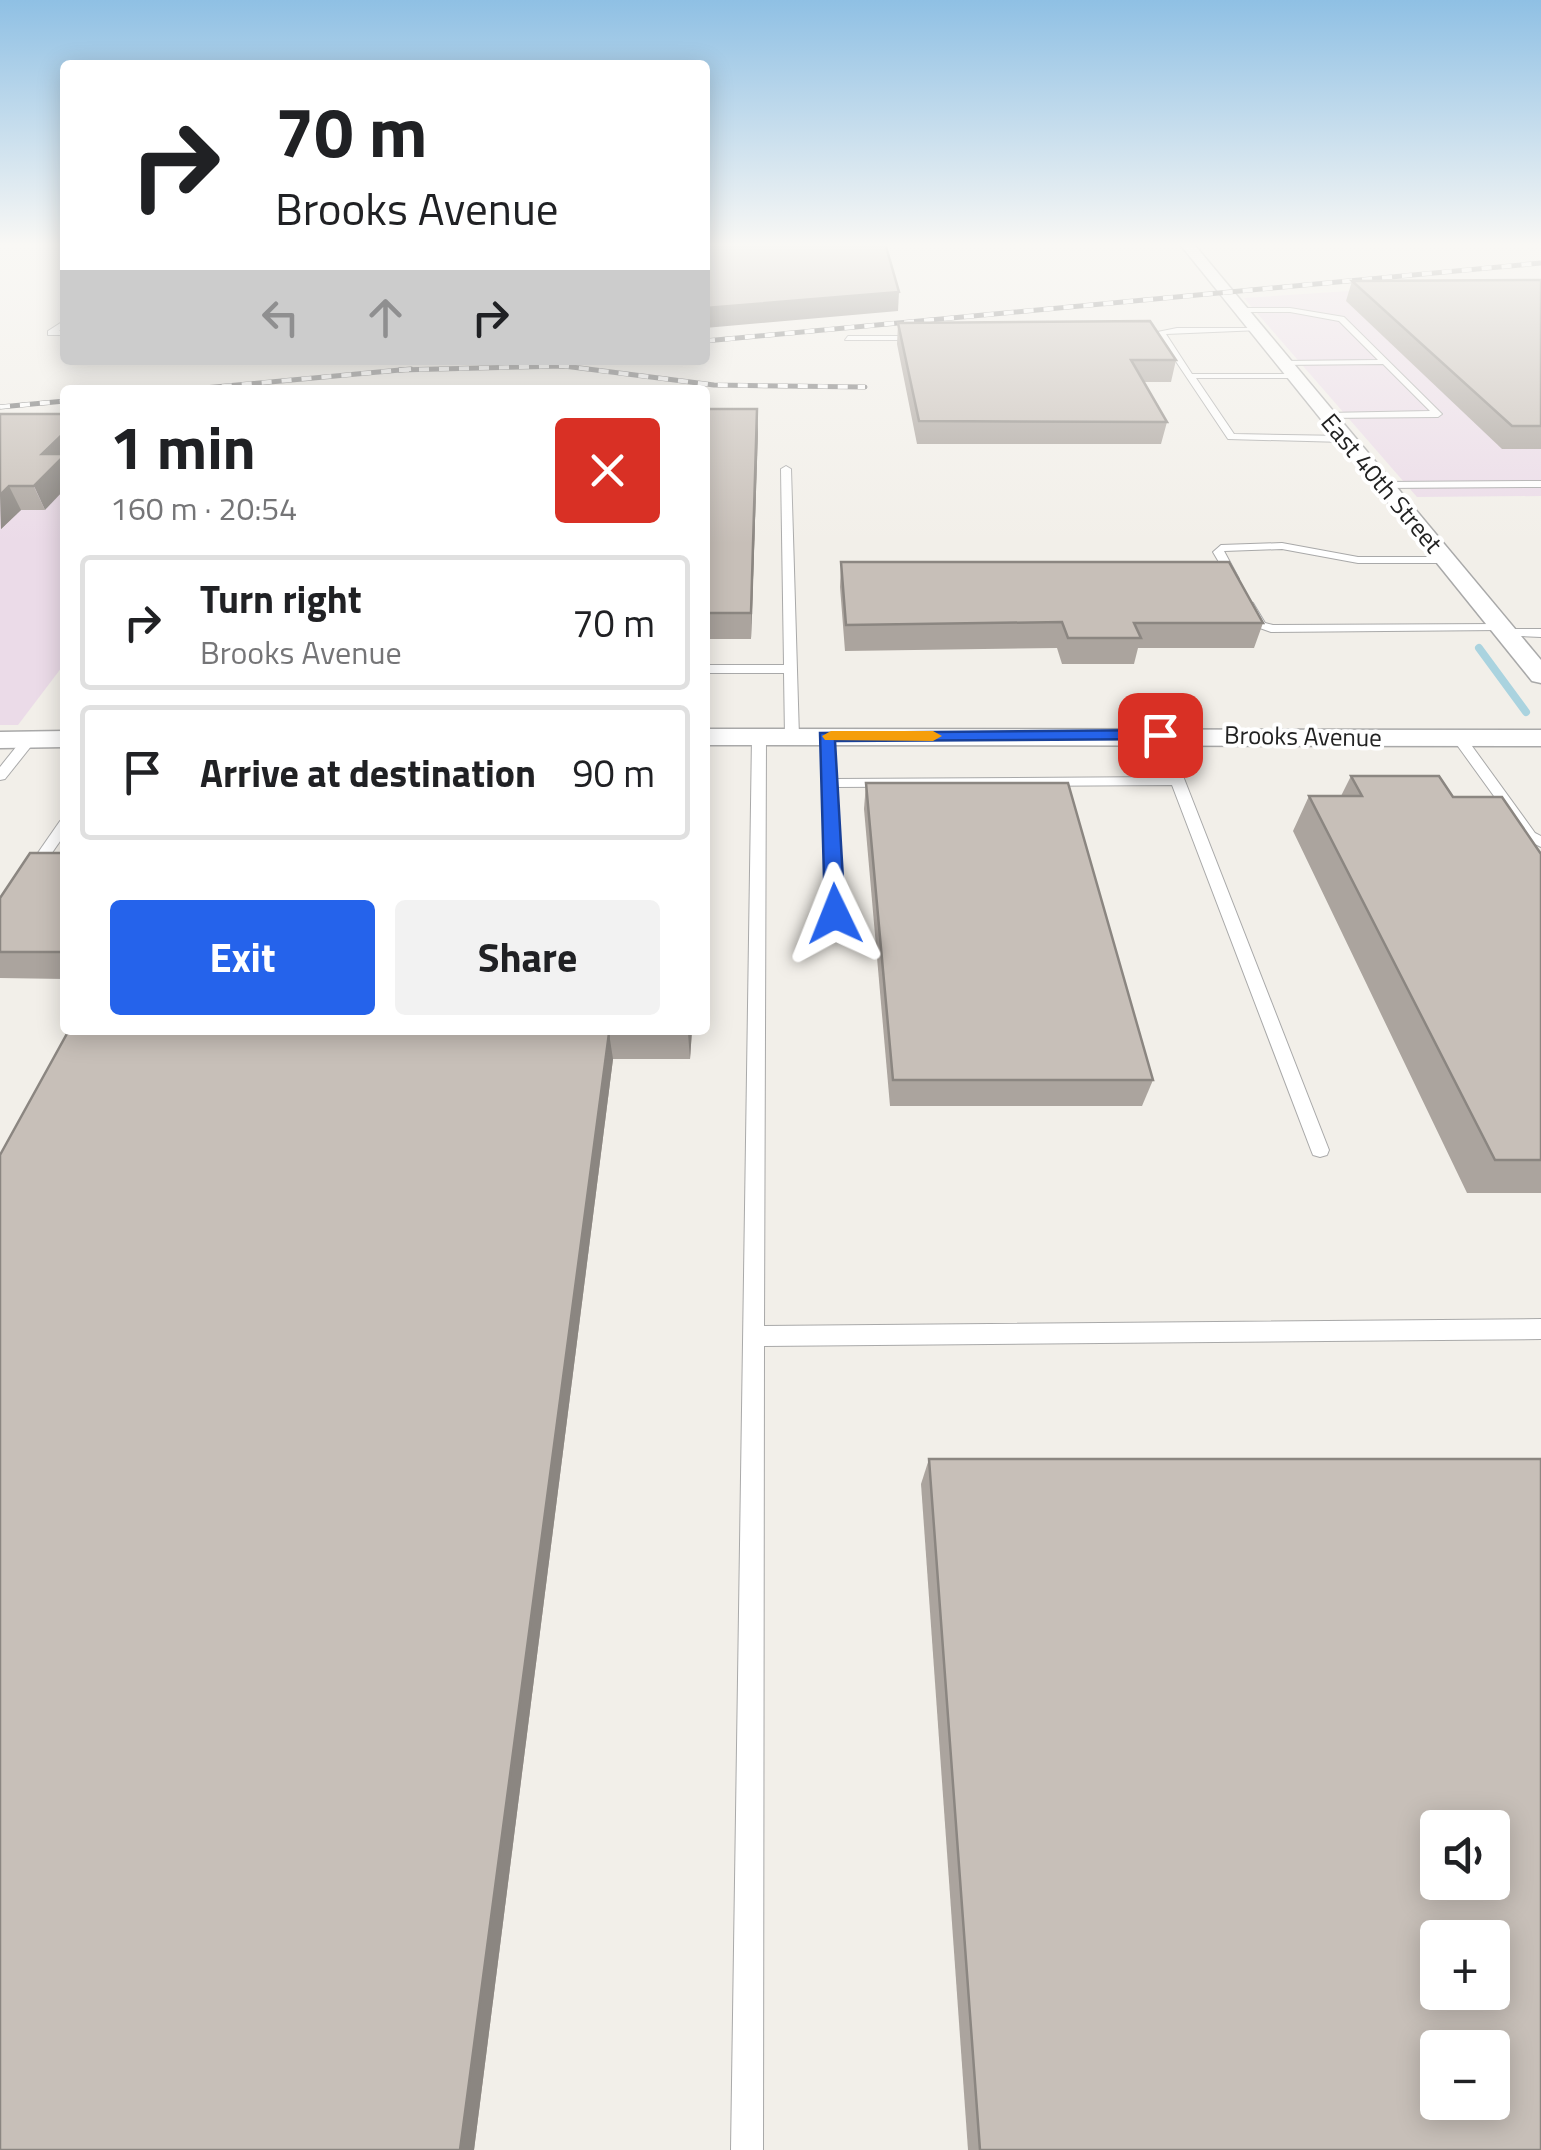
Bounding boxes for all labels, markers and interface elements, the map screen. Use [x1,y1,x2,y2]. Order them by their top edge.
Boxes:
text: 70 m [275,78,428,184]
icon: right [110,100,240,230]
text: Brooks Avenue [275,174,559,242]
icon: left [253,290,308,345]
icon: ahead [358,290,413,345]
icon: right [463,290,518,345]
text: 1 min [110,401,256,492]
street label: East 40th Street [1312,405,1452,561]
button: close [555,418,660,523]
text: 160 m · 20:54 [110,484,297,532]
text: Turn right [200,570,362,628]
text: 70 m [572,594,655,652]
icon: right [115,595,170,650]
text: Brooks Avenue [200,628,402,676]
pin [1118,693,1203,778]
icon: arrive [1133,708,1188,763]
street label: Brooks Avenue [1224,716,1382,756]
text: Arrive at destination [200,744,536,802]
text: 90 m [572,744,655,802]
icon: arrive [115,745,170,800]
position arrow [783,862,887,966]
button: Exit [110,900,375,1015]
button: Share [395,900,660,1015]
map controls [1420,1810,1510,2120]
button: sound [1420,1810,1510,1900]
button: + [1420,1920,1510,2010]
button: − [1420,2030,1510,2120]

